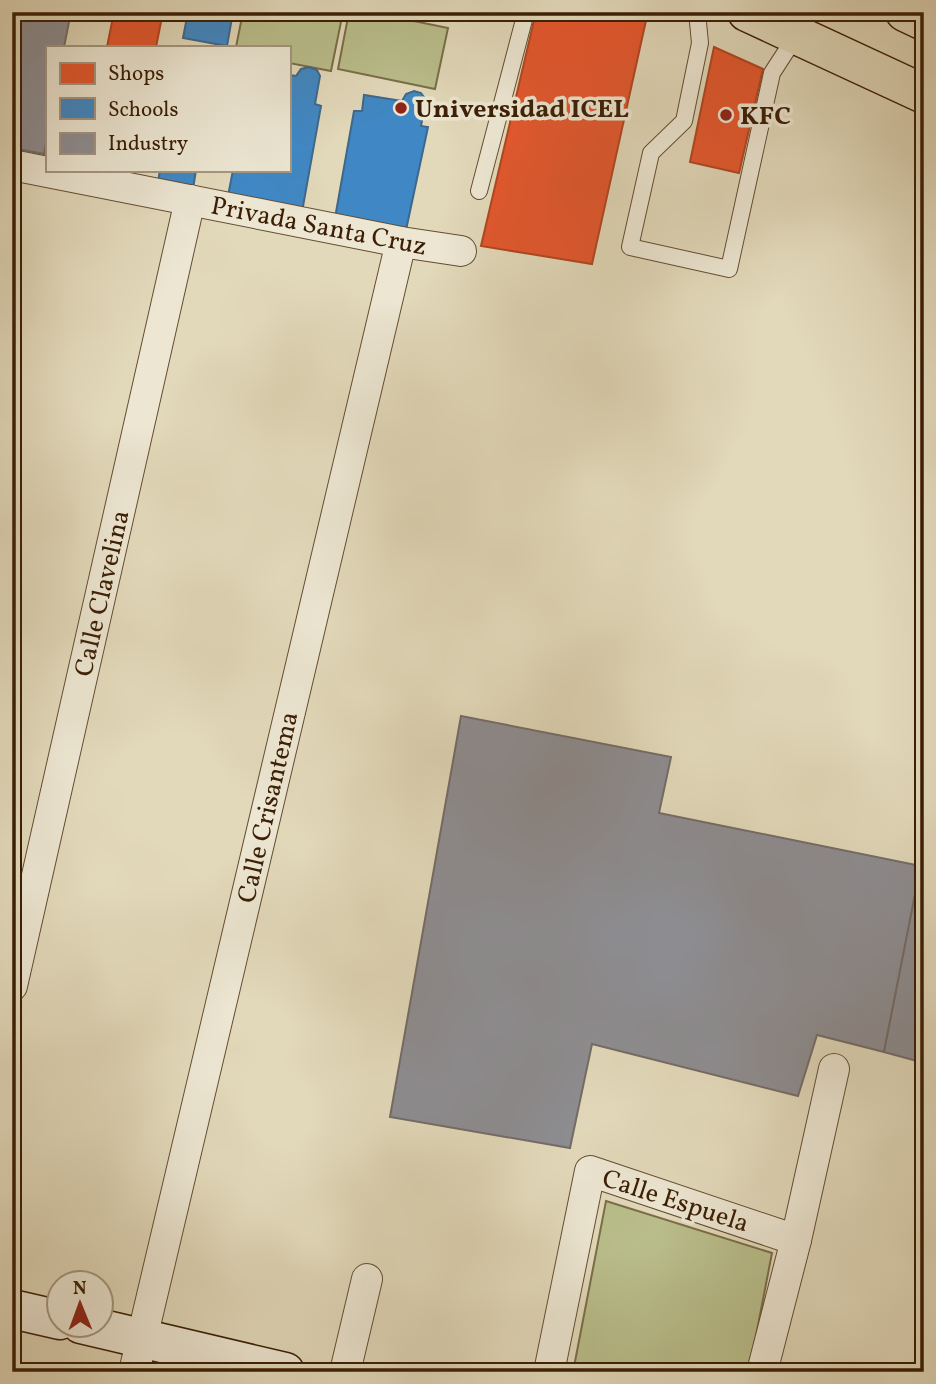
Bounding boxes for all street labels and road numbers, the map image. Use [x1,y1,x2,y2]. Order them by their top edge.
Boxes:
street label: Privada Santa Cruz [208,188,430,266]
street label: Calle Clavelina [66,507,140,680]
street label: Calle Crisantema [229,708,308,907]
street label: Calle Espuela [597,1161,753,1243]

